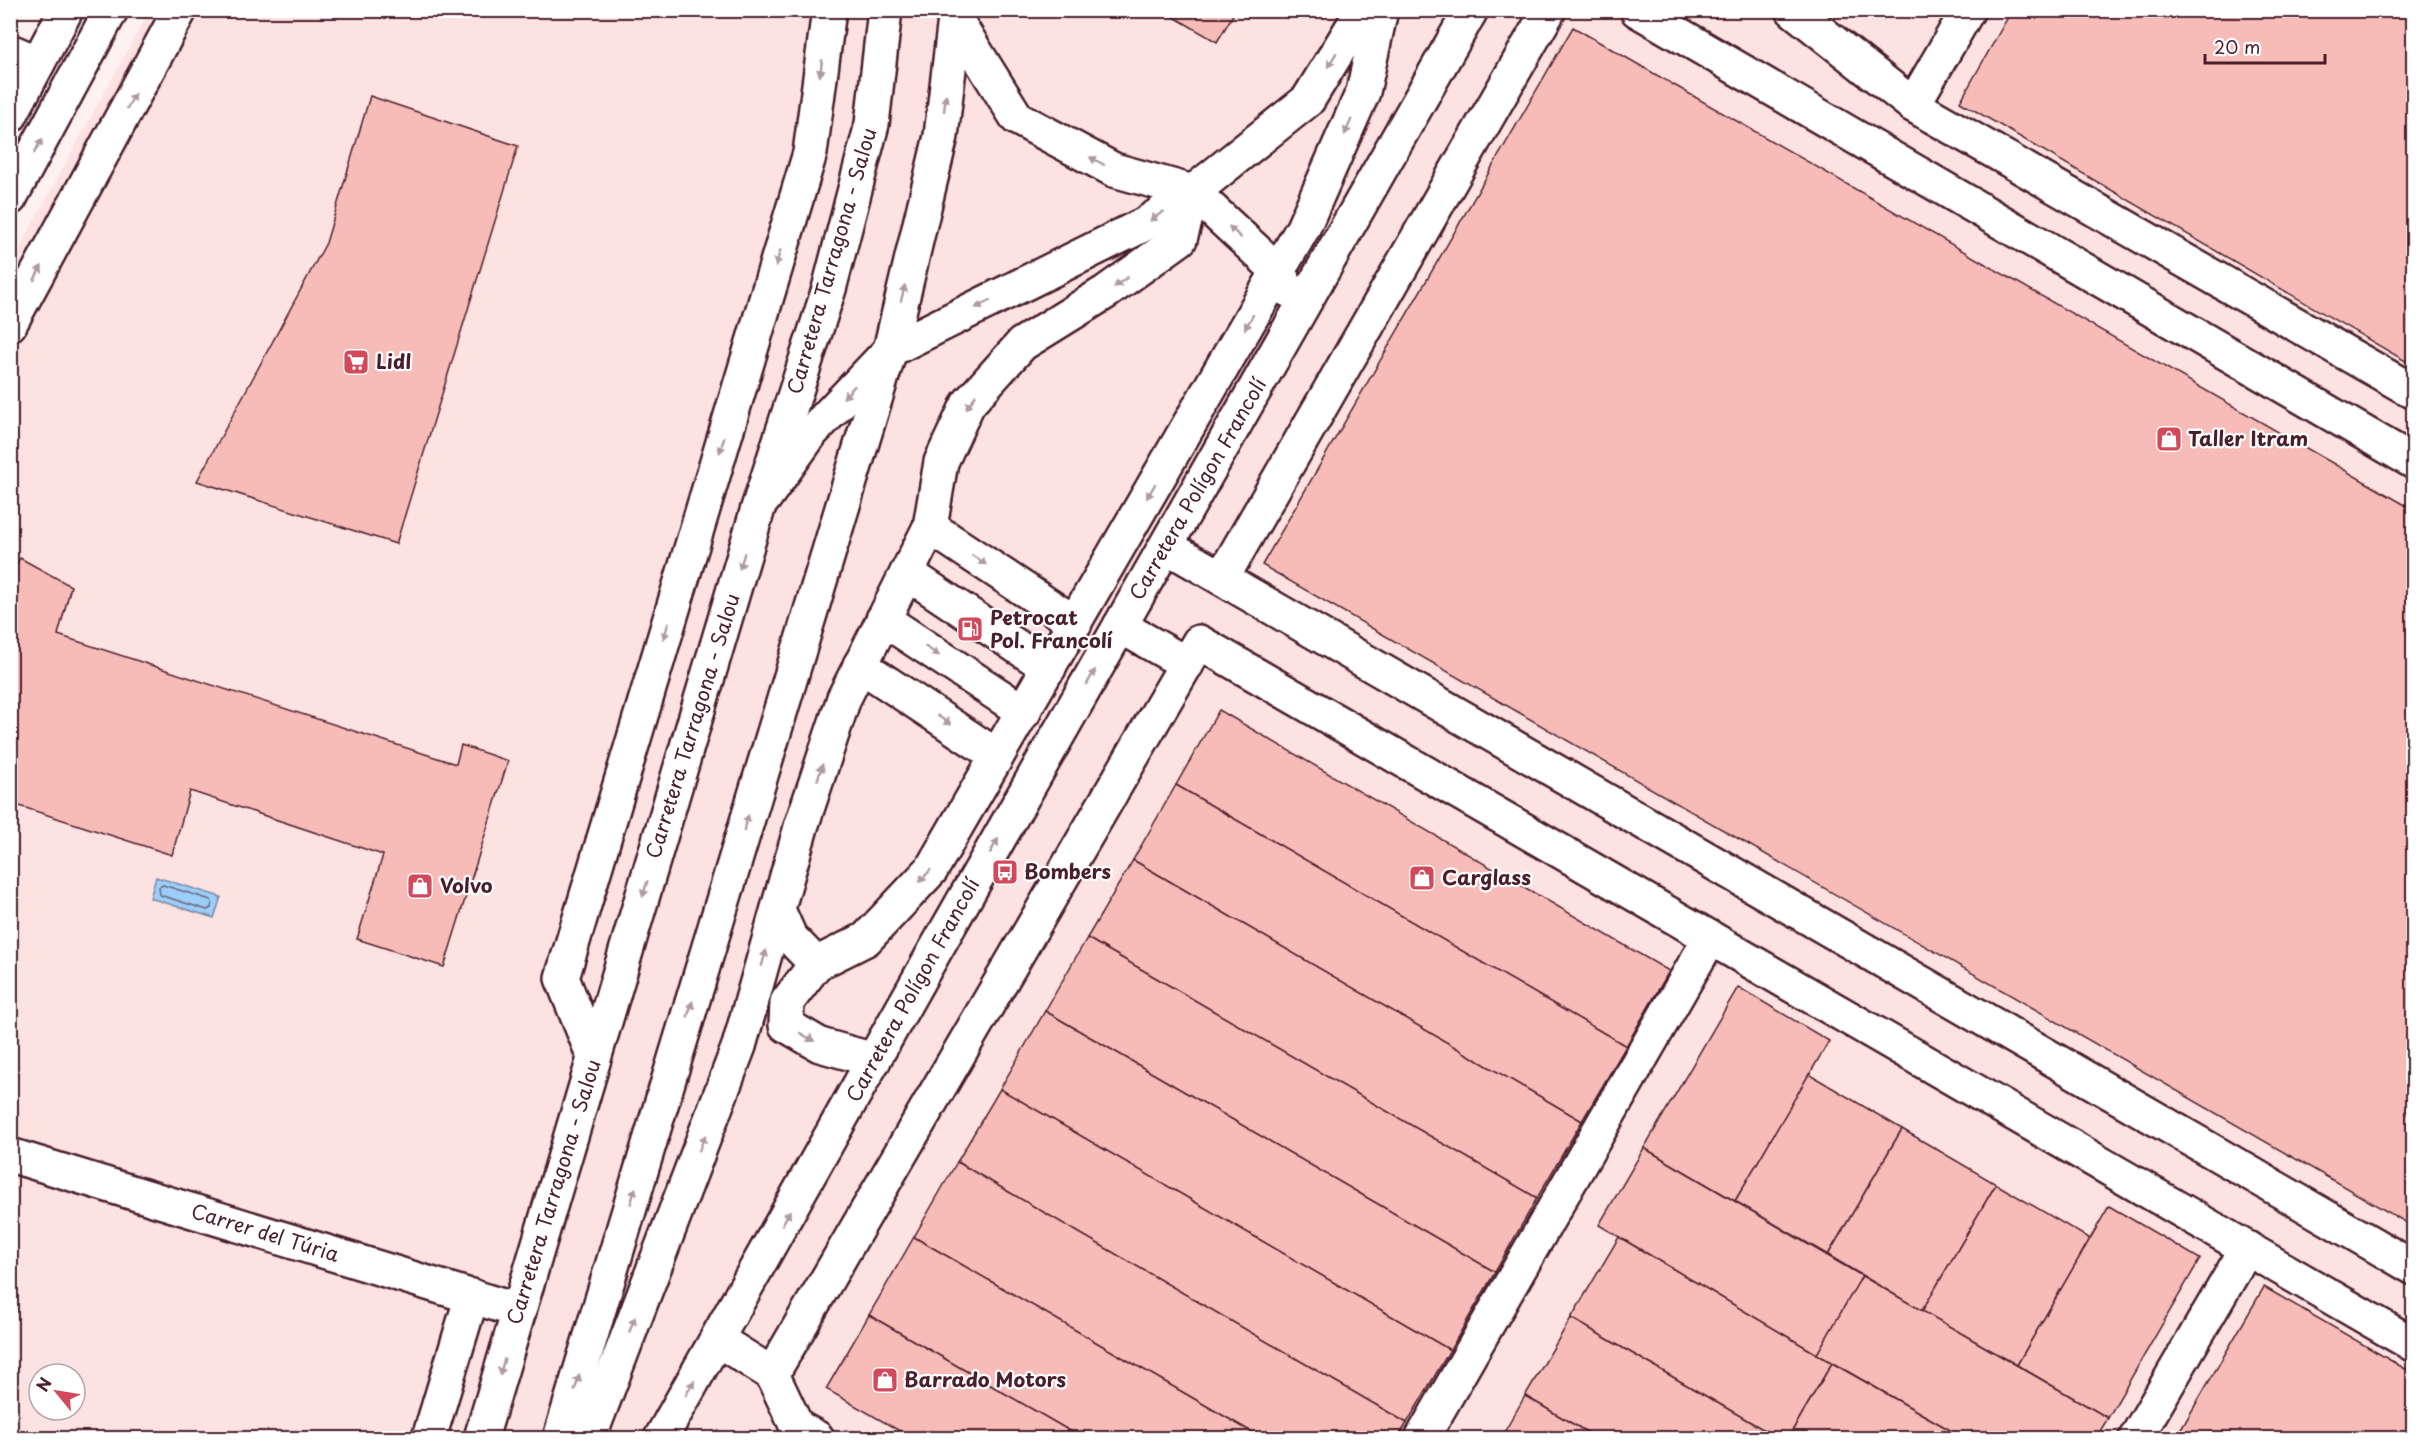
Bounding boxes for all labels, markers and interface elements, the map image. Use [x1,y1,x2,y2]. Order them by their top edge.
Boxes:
scale bar [2205,27,2325,65]
text: 20 m [2214,33,2260,60]
one-way arrow [1327,52,1338,68]
one-way arrow [817,59,826,78]
one-way arrow [126,92,136,109]
one-way arrow [941,93,950,112]
one-way arrow [1343,118,1353,136]
street label: Carretera Tarragona - Salou [779,124,883,397]
one-way arrow [33,138,43,155]
one-way arrow [1089,156,1106,166]
one-way arrow [1149,210,1165,221]
one-way arrow [1228,225,1243,239]
one-way arrow [773,249,782,267]
one-way arrow [33,264,43,281]
one-way arrow [1114,276,1130,288]
one-way arrow [899,284,909,302]
one-way arrow [975,300,992,309]
one-way arrow [1244,314,1254,331]
place label: Lidl [376,346,411,376]
supermarket icon: Lidl [341,347,371,377]
street label: Carretera Polígon Francolí [1121,372,1273,605]
one-way arrow [843,385,857,399]
one-way arrow [965,395,977,410]
place label: Taller Itram [2188,423,2308,453]
shop icon: Taller Itram [2154,424,2184,454]
one-way arrow [716,436,726,454]
one-way arrow [1146,483,1157,499]
one-way arrow [737,552,746,570]
one-way arrow [971,554,987,565]
street label: Carretera Tarragona - Salou [637,589,747,862]
place label: Petrocat Pol. Francolí [990,602,1113,655]
fuel station icon: Petrocat Pol. Francolí [955,614,985,644]
one-way arrow [661,622,670,640]
one-way arrow [924,645,940,656]
one-way arrow [1086,668,1096,685]
one-way arrow [935,715,952,726]
one-way arrow [815,762,825,780]
one-way arrow [742,813,751,831]
one-way arrow [989,838,999,855]
place label: Bombers [1024,856,1112,886]
bus stop icon: Bombers [990,857,1020,887]
place label: Carglass [1442,862,1531,892]
shop icon: Carglass [1407,863,1437,893]
one-way arrow [919,868,932,883]
place label: Volvo [440,870,493,900]
shop icon: Volvo [405,871,435,901]
street label: Carretera Polígon Francolí [838,872,986,1107]
one-way arrow [640,880,649,898]
one-way arrow [760,949,769,967]
one-way arrow [686,1000,695,1018]
one-way arrow [799,1032,816,1042]
street label: Carretera Tarragona - Salou [498,1055,608,1328]
one-way arrow [698,1134,707,1152]
one-way arrow [629,1187,638,1205]
street label: Carrer del Túria [188,1195,343,1269]
one-way arrow [781,1209,791,1226]
one-way arrow [628,1316,637,1334]
one-way arrow [497,1358,506,1376]
north arrow [27,1362,87,1422]
place label: Barrado Motors [904,1364,1066,1394]
shop icon: Barrado Motors [870,1365,900,1395]
text: N [30,1373,57,1395]
one-way arrow [573,1373,582,1391]
one-way arrow [685,1379,695,1396]

